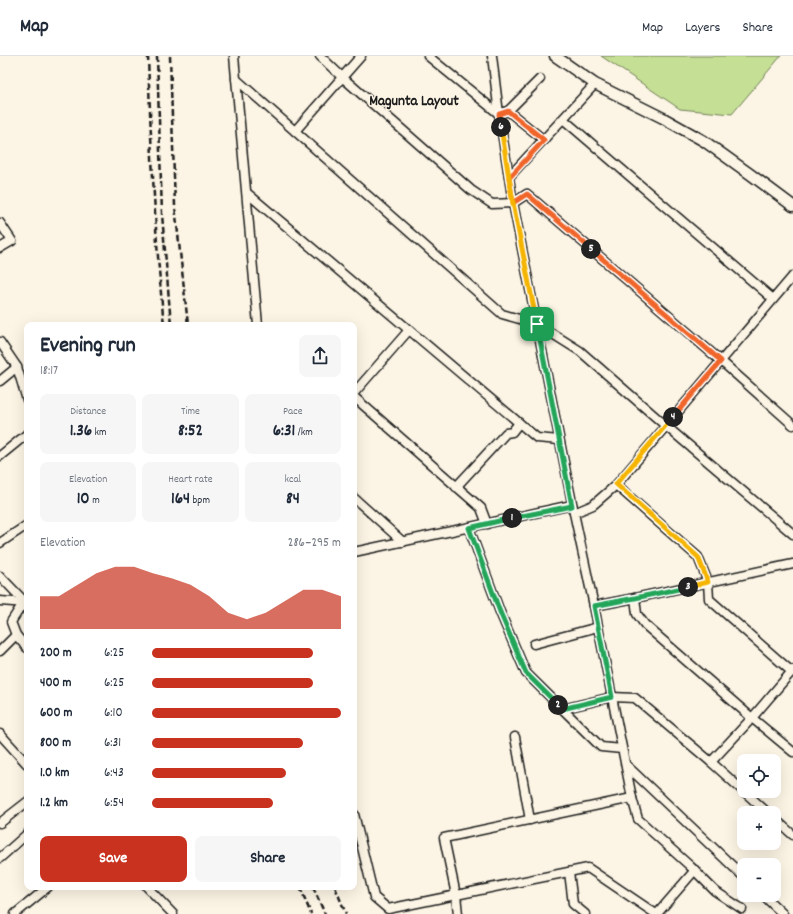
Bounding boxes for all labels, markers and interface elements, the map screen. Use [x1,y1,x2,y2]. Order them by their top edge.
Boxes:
text: Map [20,14,49,41]
text: Map [642,18,663,38]
text: Layers [685,18,720,38]
text: Share [742,18,773,38]
district label: Magunta Layout [369,91,459,113]
pin: 6 [491,117,511,137]
text: 6 [498,119,504,135]
pin: 5 [581,239,601,259]
text: 5 [588,241,594,257]
pin [520,307,554,341]
icon: arrive [526,313,548,335]
text: Evening run [40,331,136,362]
button: share [299,335,341,377]
text: 18:17 [40,362,58,381]
text: Distance [70,404,106,420]
text: Time [181,404,200,420]
text: Pace [283,404,303,420]
pin: 4 [663,407,683,427]
text: 4 [671,409,675,425]
text: 1.36 [70,420,92,444]
text: 8:52 [178,420,203,444]
text: 6:31 [273,420,295,444]
text: km [92,425,107,441]
text: /km [295,425,313,441]
text: Elevation [69,472,107,488]
text: Heart rate [168,472,213,488]
text: kcal [284,472,301,488]
text: 10 [77,488,90,512]
text: 164 [171,488,190,512]
text: 84 [286,488,300,512]
text: m [90,493,100,509]
text: bpm [190,493,210,509]
pin: 1 [502,508,522,528]
text: 1 [511,510,513,526]
text: Elevation [40,534,85,553]
text: 286–295 m [288,534,341,553]
pin: 3 [678,577,698,597]
text: 3 [686,579,690,595]
text: 200 m [40,644,72,663]
text: 6:25 [104,644,124,663]
text: 400 m [40,674,71,693]
text: 6:25 [104,674,124,693]
pin: 2 [548,695,568,715]
text: 2 [556,697,560,713]
text: 600 m [40,704,72,723]
text: 6:10 [104,704,122,723]
text: 800 m [40,734,71,753]
text: 6:31 [104,734,121,753]
map controls [737,754,781,902]
button: locate [737,754,781,798]
text: 1.0 km [40,764,69,783]
text: 6:43 [104,764,124,783]
text: 1.2 km [40,794,68,813]
text: 6:54 [104,794,124,813]
button: + [737,806,781,850]
button: Save [40,836,187,882]
button: Share [195,836,341,882]
button: − [737,858,781,902]

